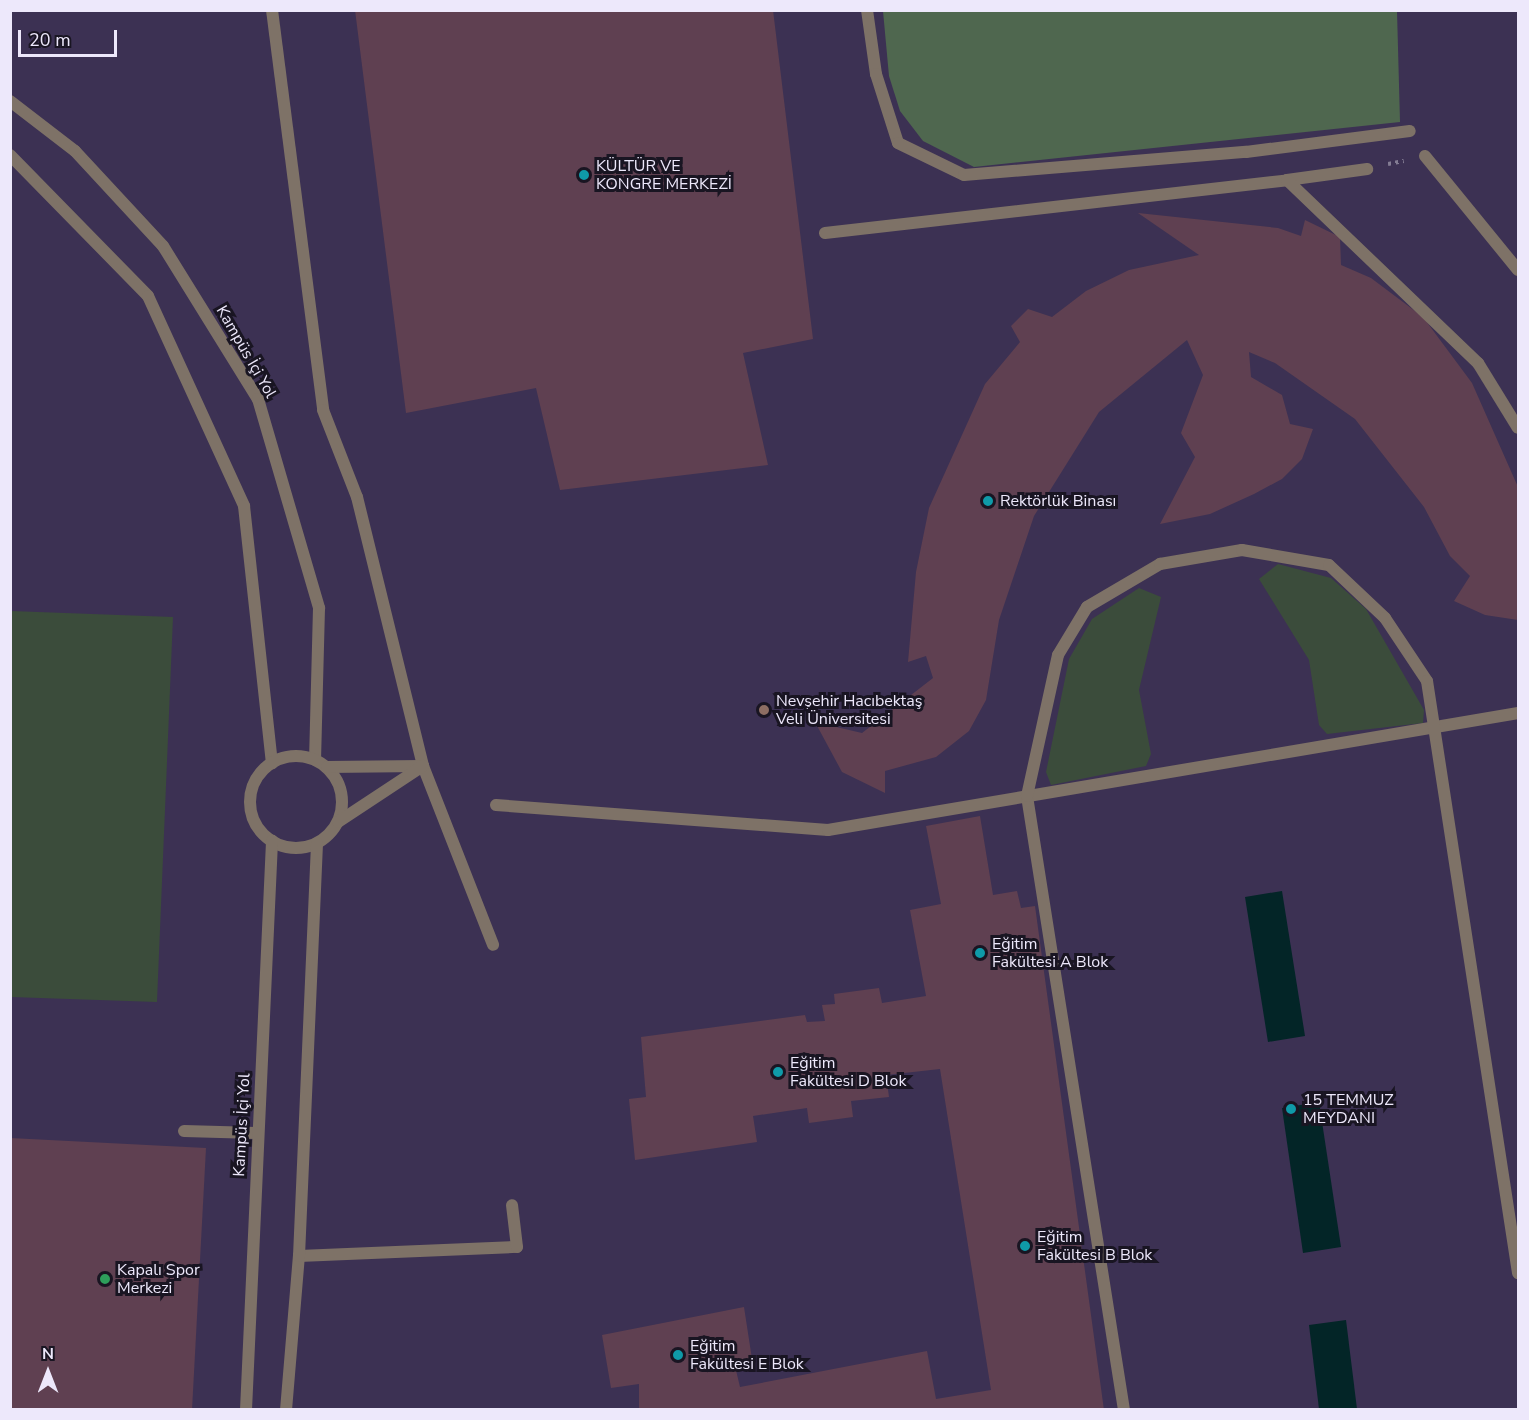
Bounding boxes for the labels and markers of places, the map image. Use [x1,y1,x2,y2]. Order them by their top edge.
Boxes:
place label: KÜLTÜR VE KONGRE MERKEZİ [596,156,732,194]
marker: KÜLTÜR VE KONGRE MERKEZİ [577,168,591,182]
place label: Rektörlük Binası [1000,491,1116,511]
marker: Rektörlük Binası [981,494,995,508]
place label: Nevşehir Hacıbektaş Veli Üniversitesi [776,691,922,729]
marker: Nevşehir Hacıbektaş Veli Üniversitesi [757,703,771,717]
place label: Eğitim Fakültesi A Blok [992,934,1108,972]
marker: Eğitim Fakültesi A Blok [973,946,987,960]
place label: Eğitim Fakültesi D Blok [790,1053,906,1091]
marker: Eğitim Fakültesi D Blok [771,1065,785,1079]
place label: 15 TEMMUZ MEYDANI [1303,1090,1394,1128]
marker: 15 TEMMUZ MEYDANI [1284,1102,1298,1116]
place label: Eğitim Fakültesi B Blok [1037,1227,1152,1265]
marker: Eğitim Fakültesi B Blok [1018,1239,1032,1253]
place label: Kapalı Spor Merkezi [117,1260,200,1298]
marker: Kapalı Spor Merkezi [98,1272,112,1286]
place label: Eğitim Fakültesi E Blok [690,1336,804,1374]
marker: Eğitim Fakültesi E Blok [671,1348,685,1362]

